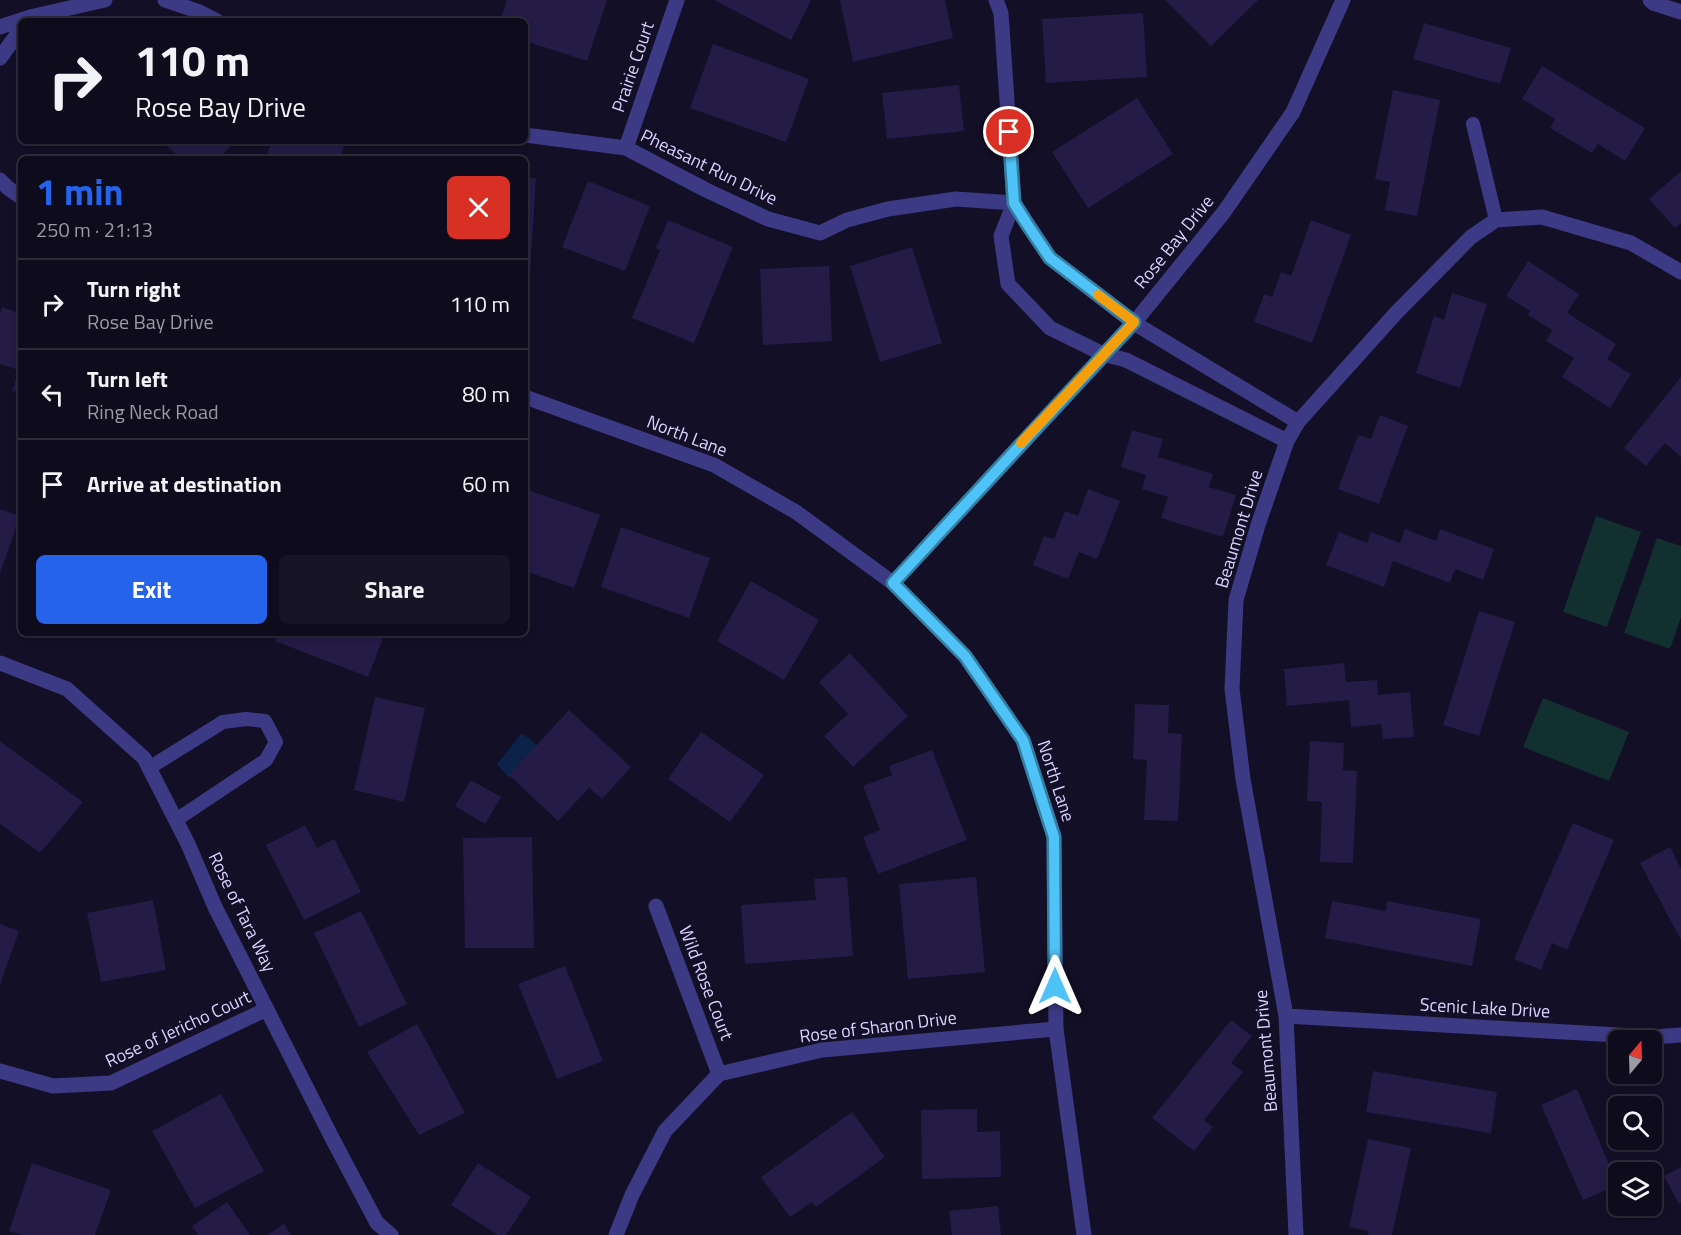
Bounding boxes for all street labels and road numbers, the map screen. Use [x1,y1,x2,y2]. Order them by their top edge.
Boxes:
street label: Prairie Court [604,17,661,116]
street label: Pheasant Run Drive [636,122,782,211]
street label: Rose Bay Drive [1127,189,1220,294]
street label: North Lane [643,408,731,463]
street label: Beaumont Drive [1208,466,1269,591]
street label: North Lane [1031,737,1082,825]
street label: Rose of Tara Way [202,847,283,977]
street label: Wild Rose Court [672,922,741,1045]
street label: Rose of Jericho Court [101,983,256,1074]
street label: Beaumont Drive [1247,989,1284,1113]
street label: Scenic Lake Drive [1419,991,1551,1024]
street label: Rose of Sharon Drive [798,1003,958,1050]

